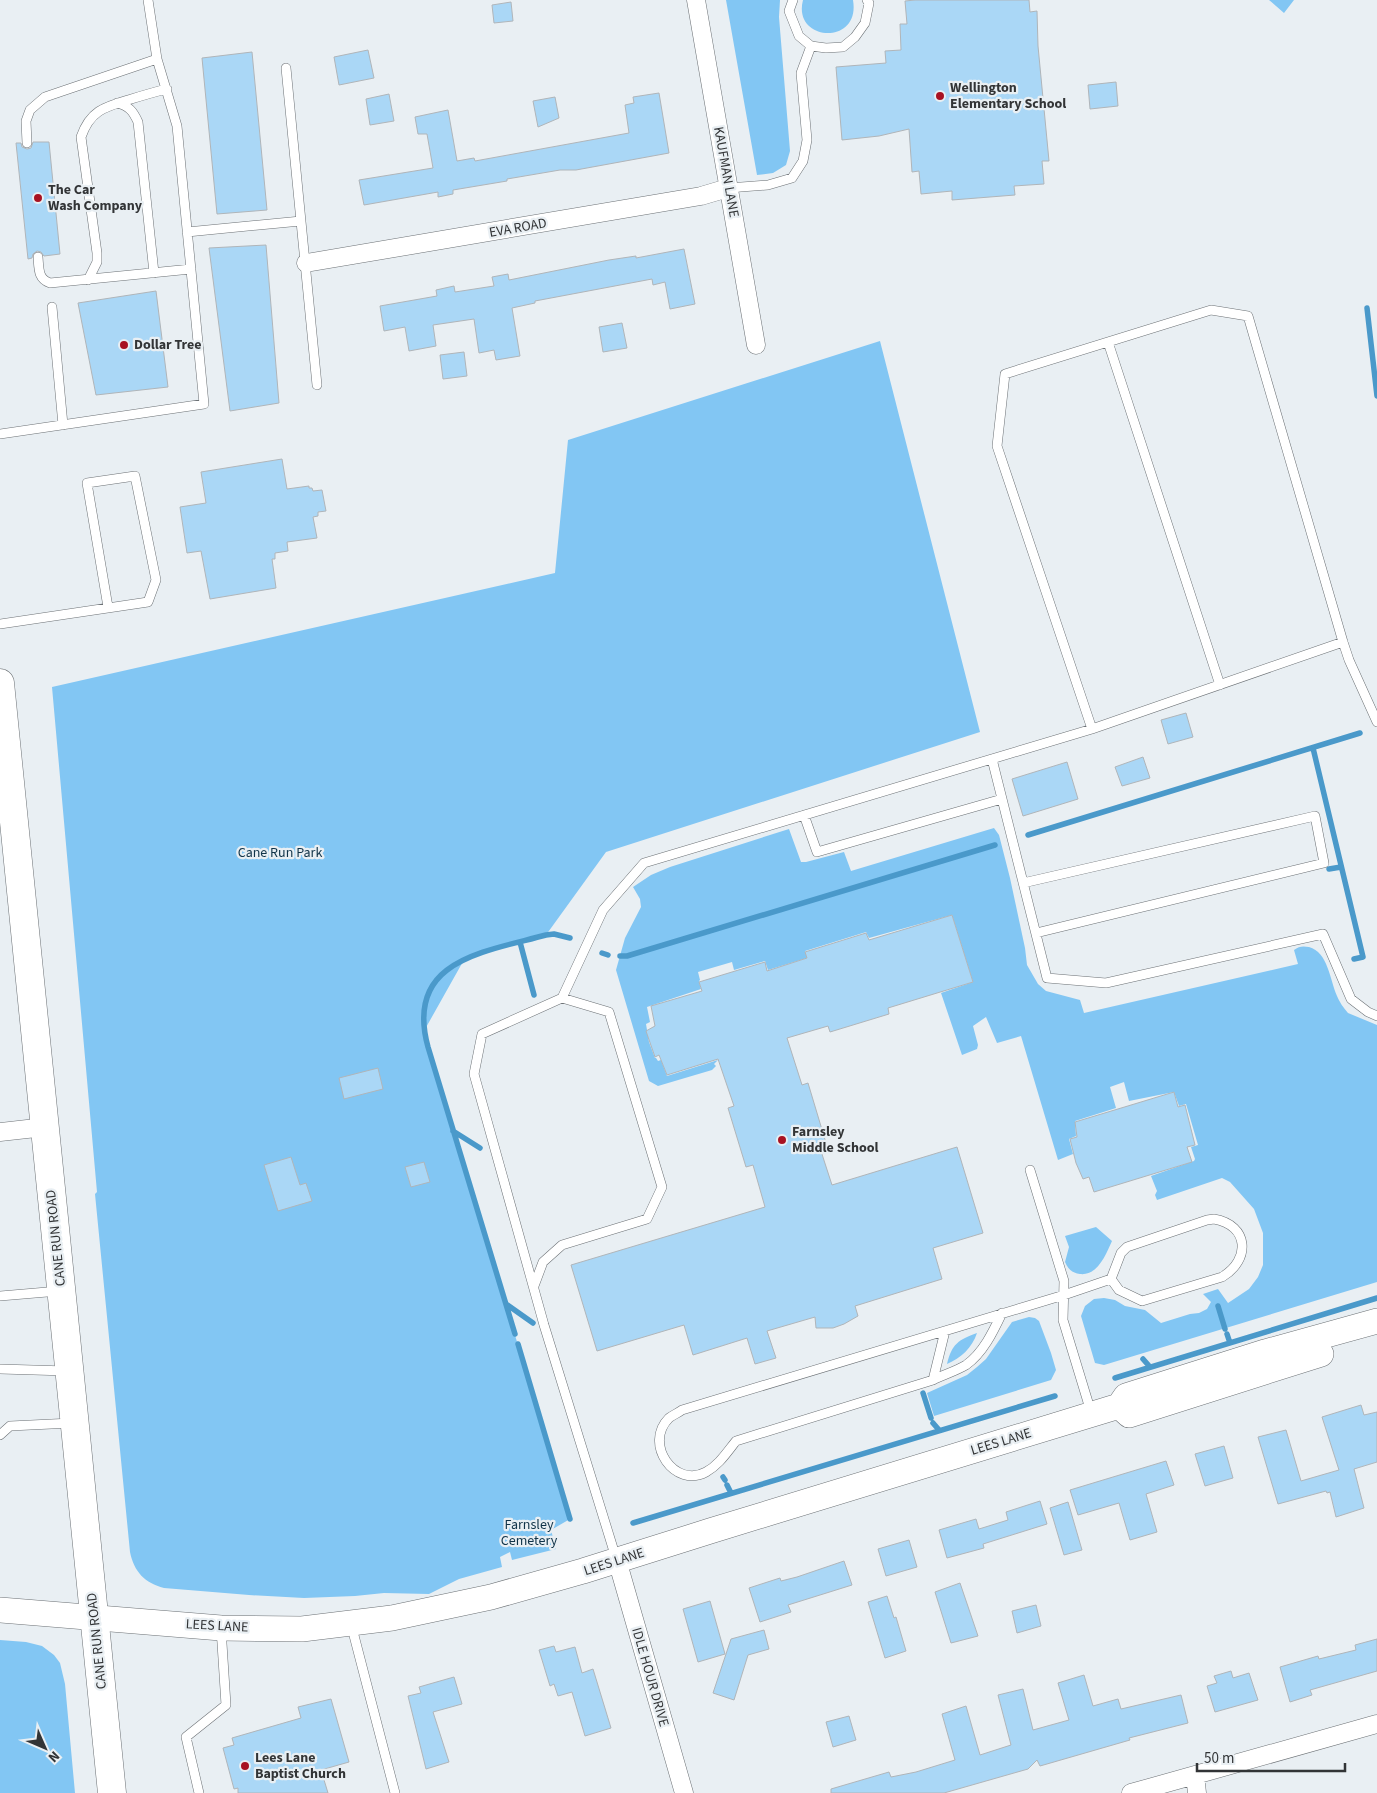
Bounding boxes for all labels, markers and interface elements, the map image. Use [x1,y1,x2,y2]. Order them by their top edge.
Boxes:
place label: Wellington Elementary School [950,78,1066,114]
marker: Wellington Elementary School [934,90,946,102]
street label: KAUFMAN LANE [708,125,744,219]
place label: The Car Wash Company [48,180,143,216]
marker: The Car Wash Company [32,192,44,204]
street label: EVA ROAD [488,213,548,243]
place label: Dollar Tree [134,335,202,355]
marker: Dollar Tree [118,339,130,351]
park label: Cane Run Park [238,843,322,863]
place label: Farnsley Middle School [792,1122,879,1158]
marker: Farnsley Middle School [776,1134,788,1146]
street label: CANE RUN ROAD [41,1189,71,1287]
street label: LEES LANE [968,1423,1034,1461]
park label: Farnsley Cemetery [501,1515,558,1551]
street label: LEES LANE [581,1543,647,1581]
street label: CANE RUN ROAD [82,1592,112,1690]
street label: LEES LANE [185,1614,249,1638]
street label: IDLE HOUR DRIVE [626,1625,674,1729]
north arrow [20,1723,70,1773]
scale bar [1197,1740,1344,1772]
text: N [43,1746,64,1767]
place label: Lees Lane Baptist Church [255,1748,346,1784]
text: 50 m [1204,1748,1234,1769]
marker: Lees Lane Baptist Church [239,1760,251,1772]

